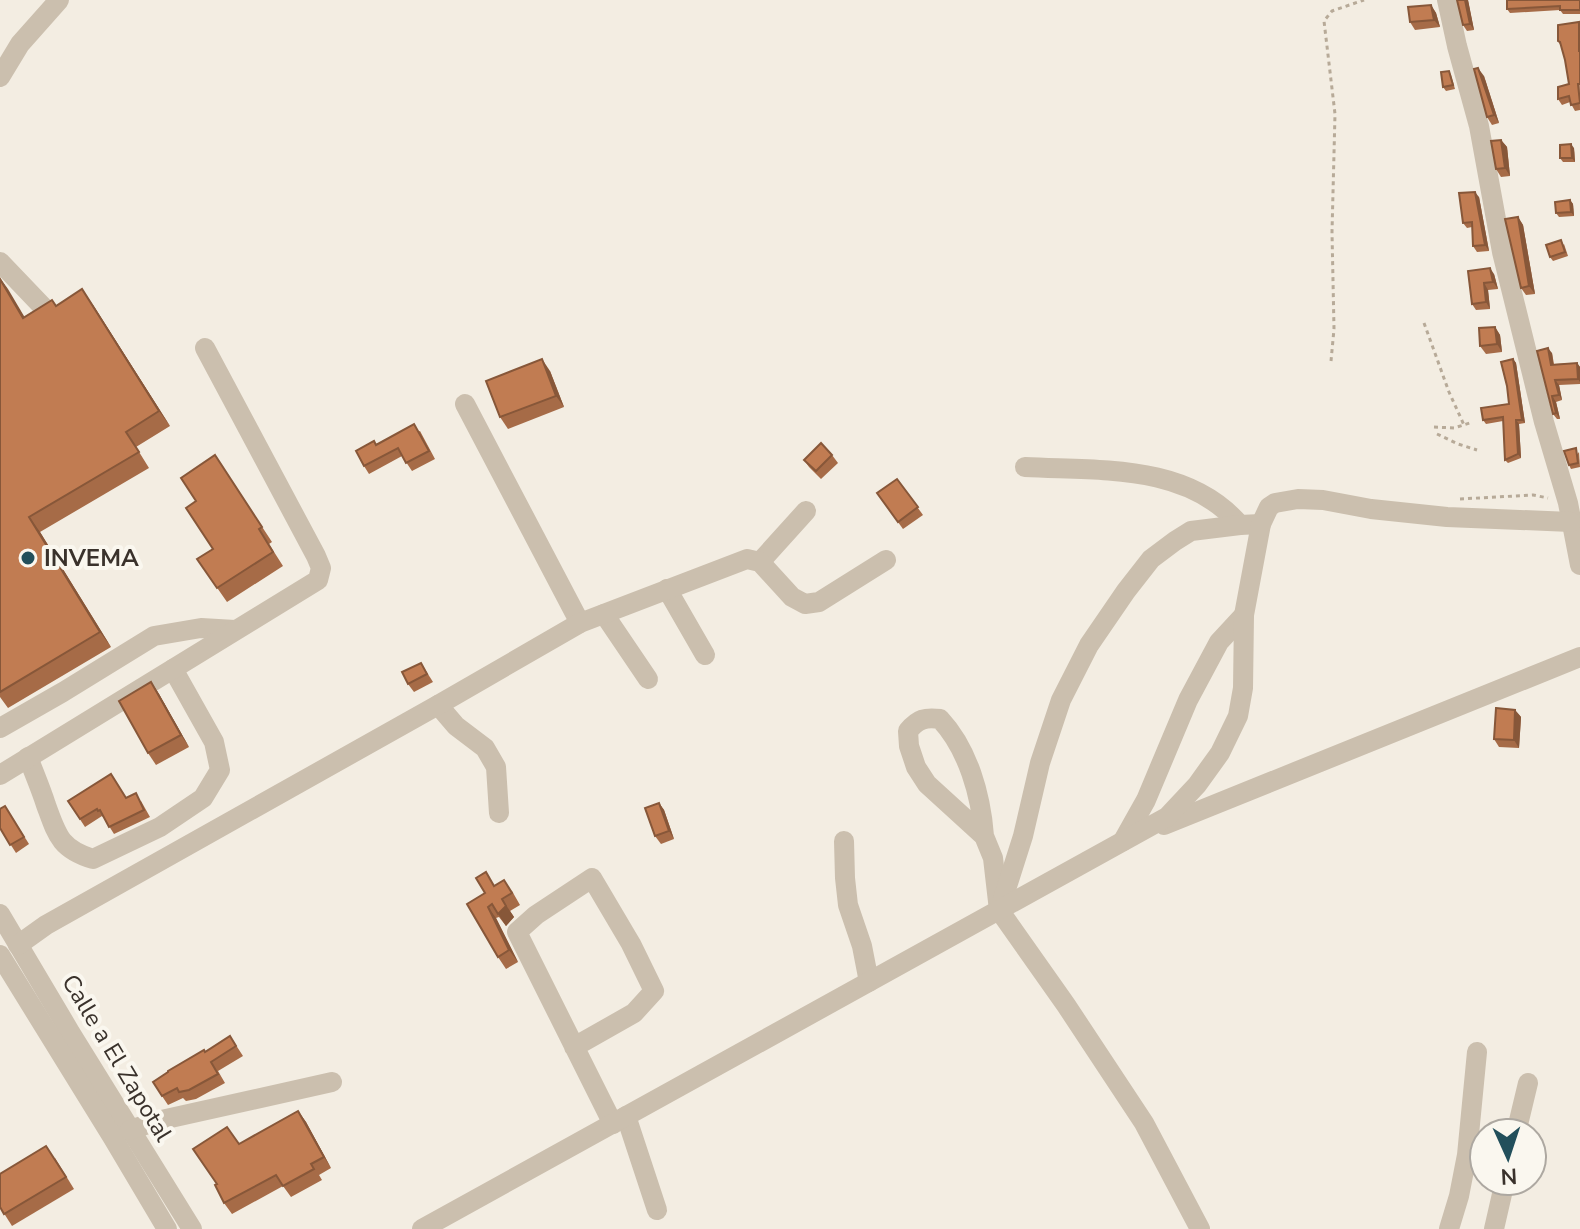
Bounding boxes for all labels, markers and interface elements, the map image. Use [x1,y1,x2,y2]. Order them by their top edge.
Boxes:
place label: INVEMA [44,542,139,574]
marker: INVEMA [19,549,37,567]
street label: Calle a El Zapotal [54,968,180,1148]
north arrow [1468,1117,1548,1197]
text: N [1500,1161,1518,1191]

